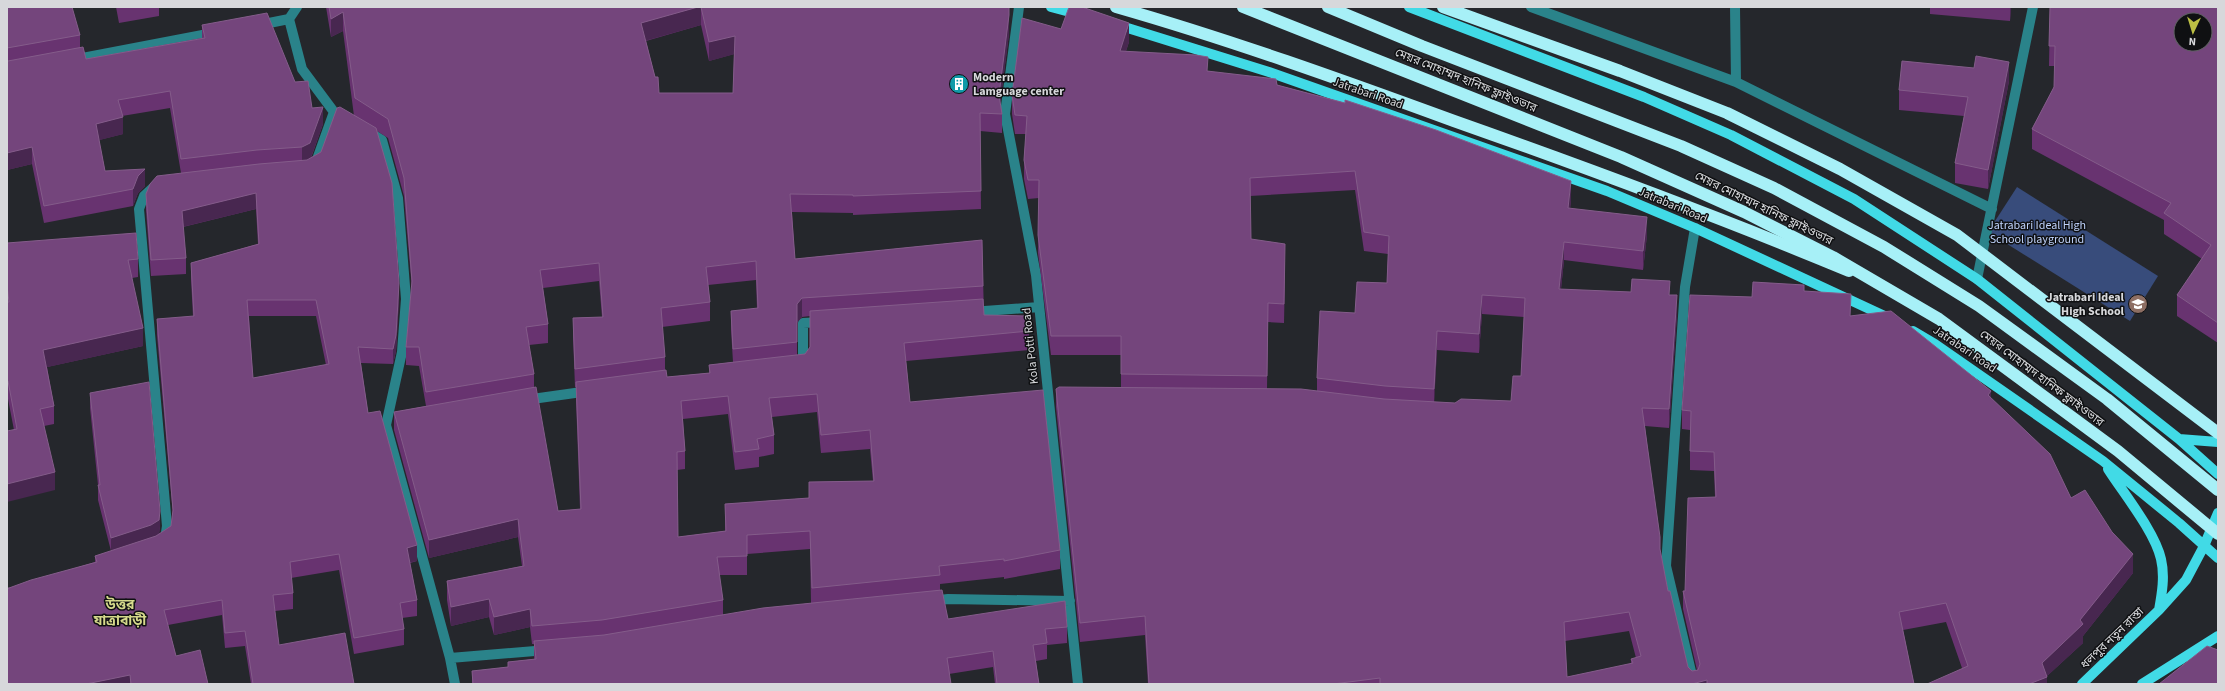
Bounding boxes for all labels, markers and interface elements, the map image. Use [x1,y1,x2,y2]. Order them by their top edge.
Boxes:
north arrow [2173,12,2213,52]
text: N [2188,34,2197,49]
street label: মেয়র মোহাম্মদ হানিফ ফ্লাইওভার [1392,44,1540,117]
place label: Modern Lamguage center [973,69,1064,100]
building icon: Modern Lamguage center [948,73,970,95]
street label: Jatrabari Road [1330,73,1405,113]
street label: মেয়র মোহাম্মদ হানিফ ফ্লাইওভার [1692,168,1836,250]
street label: Jatrabari Road [1636,183,1710,228]
park label: Jatrabari Ideal High School playground [1988,217,2086,248]
place label: Jatrabari Ideal High School [2047,289,2125,320]
school or university icon: Jatrabari Ideal High School [2127,293,2149,315]
street label: Kola Potti Road [1018,307,1043,385]
street label: Jatrabari Road [1930,322,2000,377]
street label: মেয়র মোহাম্মদ হানিফ ফ্লাইওভার [1976,326,2108,431]
district label: উত্তর যাত্রাবাড়ী [93,595,147,631]
street label: ধলপুর নতুন রাস্তা [2077,603,2148,673]

